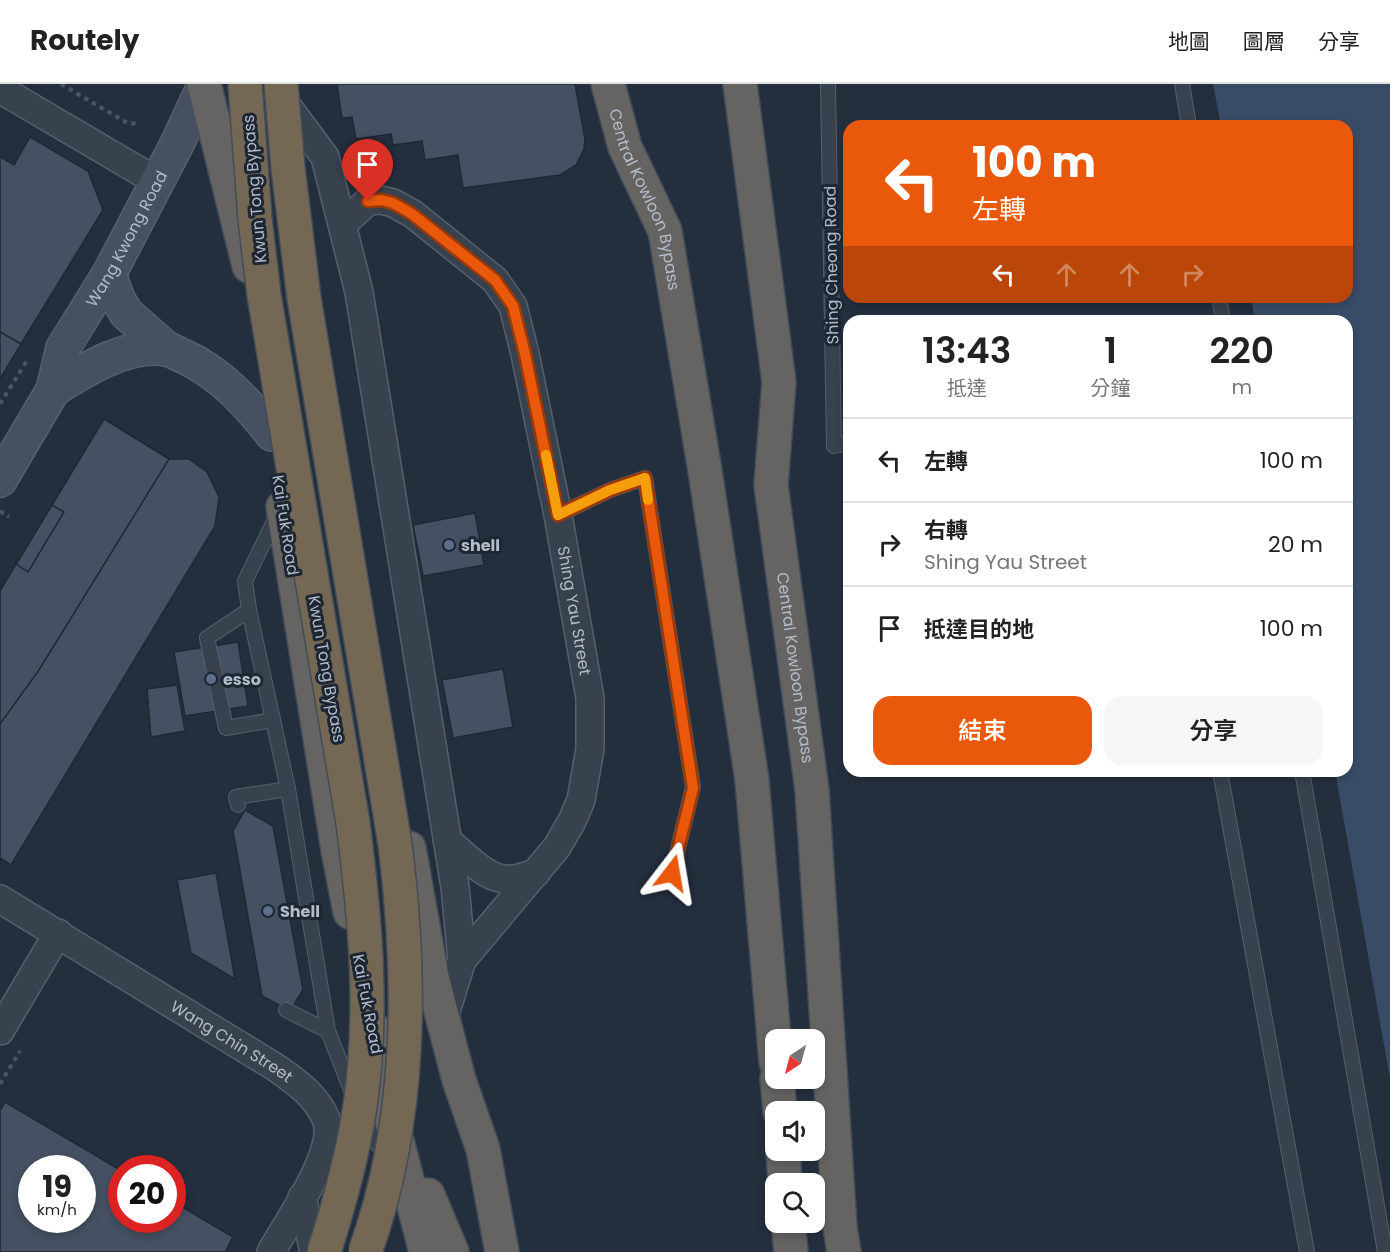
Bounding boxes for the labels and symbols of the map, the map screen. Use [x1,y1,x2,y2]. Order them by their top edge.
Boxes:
street label: Central Kowloon Bypass [603,106,686,292]
street label: Kwun Tong Bypass [237,114,272,264]
pin [342,139,393,201]
street label: Wang Kwong Road [80,167,173,311]
street label: Shing Cheong Road [819,186,844,344]
street label: Kai Fuk Road [266,473,305,577]
place label: shell [461,534,500,557]
marker: shell [442,538,456,552]
street label: Shing Yau Street [552,544,597,677]
street label: Central Kowloon Bypass [771,571,819,765]
street label: Kwun Tong Bypass [302,594,351,744]
place label: esso [223,668,261,691]
marker: esso [204,672,218,686]
position arrow [640,841,704,905]
place label: Shell [280,900,320,923]
marker: Shell [261,904,275,918]
street label: Kai Fuk Road [347,952,388,1056]
street label: Wang Chin Street [166,995,298,1088]
north arrow [765,1029,825,1089]
speed limit sign: 20 [108,1155,186,1233]

